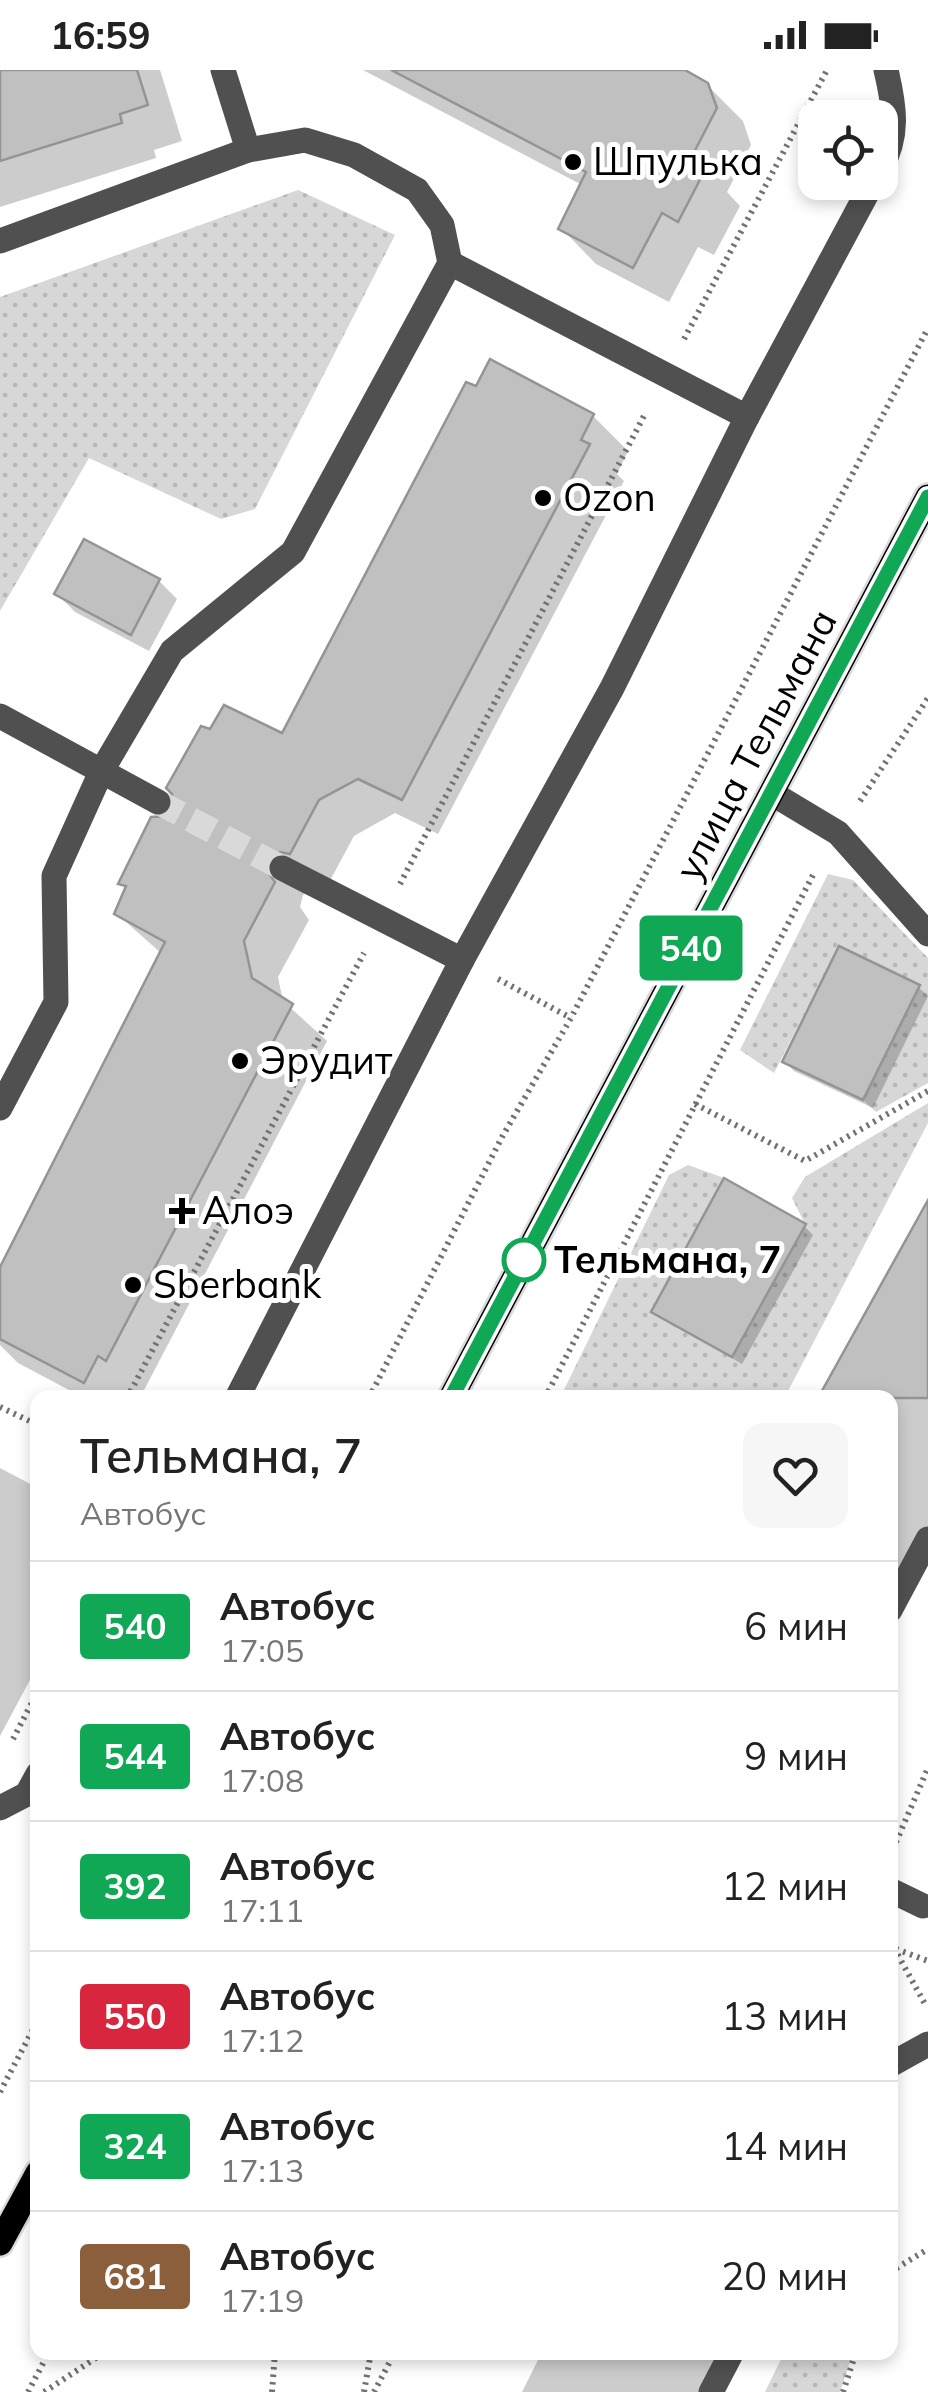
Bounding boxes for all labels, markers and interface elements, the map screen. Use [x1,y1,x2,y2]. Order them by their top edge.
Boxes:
text: 16:59 [50,11,151,59]
map controls [798,100,898,200]
button: locate [798,100,898,200]
place label: Шпулька [593,137,763,185]
marker: Шпулька [562,151,584,173]
place label: Ozon [563,473,656,521]
marker: Ozon [532,487,554,509]
street label: улица Тельмана [664,601,847,888]
line badge: 540 [634,916,748,980]
text: 540 [659,926,723,970]
place label: Эрудит [260,1036,393,1084]
marker: Эрудит [229,1050,251,1072]
place label: Алоэ [202,1186,294,1234]
marker: Алоэ [171,1200,193,1222]
place label: Тельмана, 7 [554,1235,781,1283]
marker: Тельмана, 7 [503,1239,545,1281]
place label: Sberbank [153,1260,322,1308]
marker: Sberbank [122,1274,144,1296]
button: heart [743,1423,848,1528]
text: Тельмана, 7 [80,1425,362,1485]
text: Автобус [80,1493,206,1533]
text: Автобус [220,1582,375,1630]
text: 6 мин [744,1602,848,1650]
text: 540 [103,1604,167,1648]
text: 17:05 [220,1630,304,1670]
text: Автобус [220,1712,375,1760]
text: 9 мин [744,1732,848,1780]
text: 544 [103,1734,167,1778]
text: 17:08 [220,1760,304,1800]
text: Автобус [220,1842,375,1890]
text: 12 мин [722,1862,848,1910]
text: 392 [103,1864,167,1908]
text: 17:11 [220,1890,304,1930]
text: Автобус [220,1972,375,2020]
text: 13 мин [722,1992,848,2040]
text: 550 [103,1994,167,2038]
text: 17:12 [220,2020,304,2060]
text: Автобус [220,2102,375,2150]
text: 14 мин [722,2122,848,2170]
text: 324 [103,2124,167,2168]
text: 17:13 [220,2150,304,2190]
text: Автобус [220,2232,375,2280]
text: 20 мин [722,2252,848,2300]
text: 681 [103,2254,167,2298]
text: 17:19 [220,2280,304,2320]

